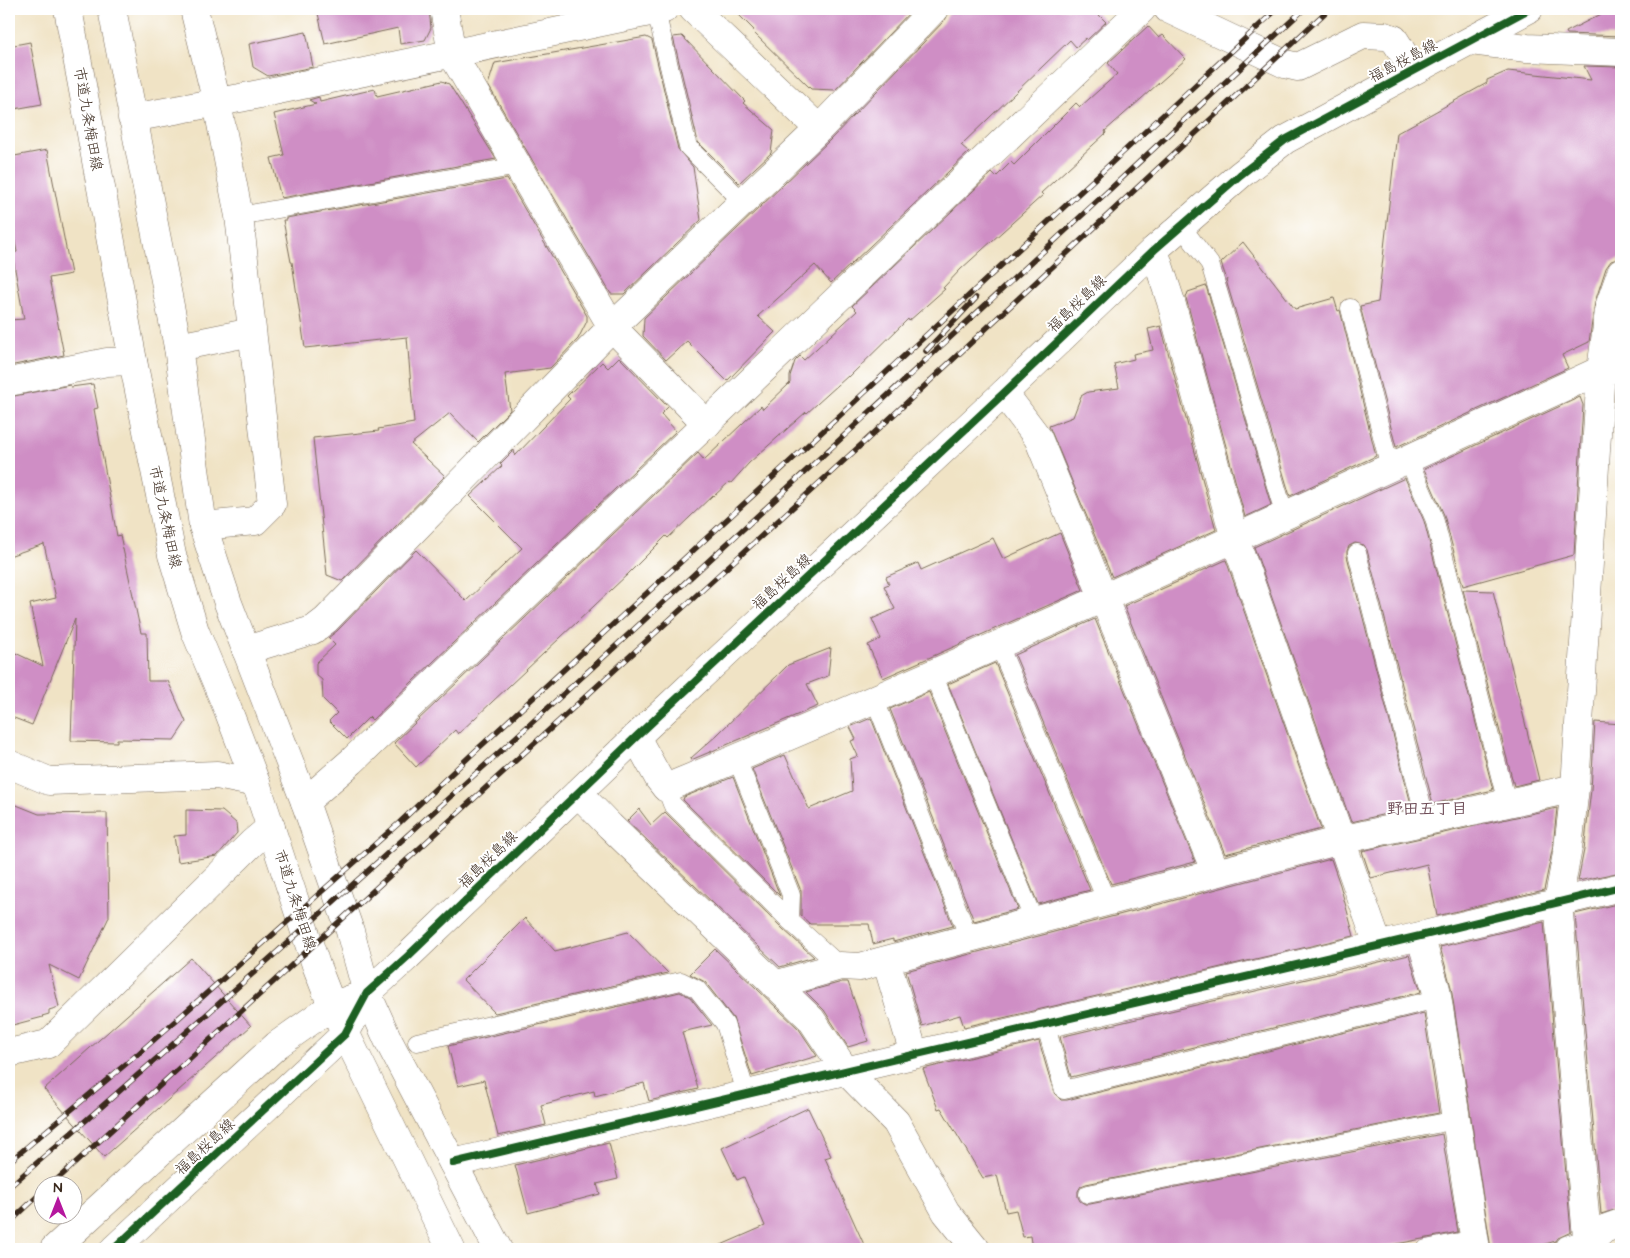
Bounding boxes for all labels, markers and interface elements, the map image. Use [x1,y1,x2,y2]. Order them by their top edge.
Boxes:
street label: 福島桜島線 [1365,34,1441,88]
street label: 市道九条梅田線 [69,65,107,173]
street label: 福島桜島線 [1043,270,1111,338]
street label: 市道九条梅田線 [144,463,186,571]
street label: 福島桜島線 [747,549,817,615]
district label: 野田五丁目 [1387,798,1467,820]
street label: 福島桜島線 [454,826,522,894]
street label: 市道九条梅田線 [269,847,321,953]
street label: 福島桜島線 [170,1114,240,1180]
north arrow [32,1176,82,1226]
text: N [54,1178,63,1198]

